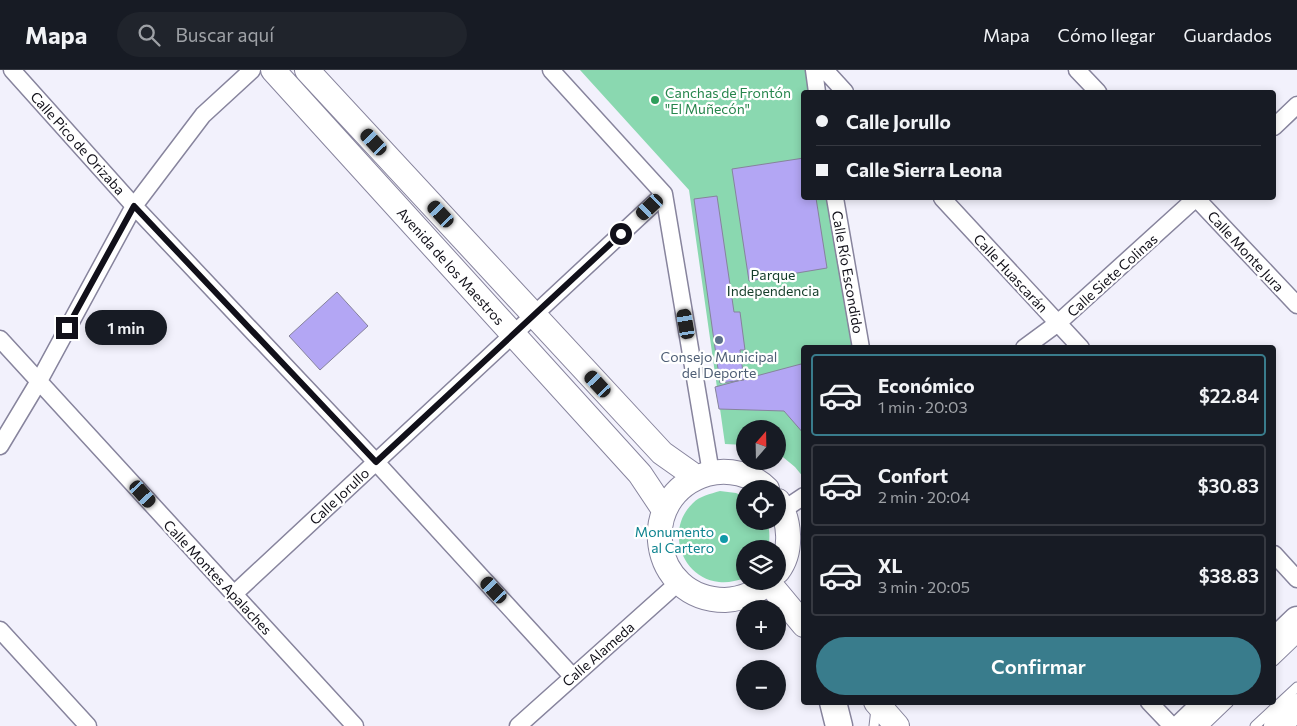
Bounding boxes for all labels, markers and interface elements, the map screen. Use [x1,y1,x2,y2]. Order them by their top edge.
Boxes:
search box [117,12,467,57]
text: Mapa [25,20,87,49]
icon: search [135,21,163,49]
text: Buscar aquí [175,23,274,46]
text: Mapa [983,24,1030,46]
text: Cómo llegar [1058,24,1155,46]
text: Guardados [1183,24,1272,46]
place label: Canchas de Frontón "El Muñecón" [665,84,791,117]
street label: Calle Pico de Orizaba [27,88,129,198]
marker: Canchas de Frontón "El Muñecón" [649,94,661,106]
text: Calle Jorullo [846,110,951,133]
car [358,126,389,158]
text: Calle Sierra Leona [846,158,1002,181]
car [633,191,666,223]
car [425,198,456,230]
street label: Avenida de los Maestros [394,204,508,328]
street label: Calle Monte Jura [1204,207,1288,295]
street label: Calle Río Escondido [829,209,867,335]
route start [610,223,632,245]
street label: Calle Huascarán [970,230,1052,316]
street label: Calle Siete Colinas [1063,230,1161,320]
park label: Parque Independencia [727,266,819,299]
car [676,308,695,340]
callout: 1 min [84,310,167,346]
route end [56,317,78,339]
text: 1 min [107,318,145,337]
marker: Consejo Municipal del Deporte [713,334,725,346]
place label: Consejo Municipal del Deporte [661,348,777,381]
car [582,368,613,400]
icon: car [818,373,863,418]
text: Económico [878,374,975,397]
text: $22.84 [1199,384,1259,407]
text: 1 min · 20:03 [878,397,968,416]
north arrow [736,420,786,470]
map controls [736,420,786,710]
icon: car [818,463,863,508]
street label: Calle Jorullo [306,464,372,528]
text: Confort [878,464,948,487]
text: $30.83 [1198,474,1259,497]
car [127,478,158,510]
button: locate [736,480,786,530]
text: 2 min · 20:04 [878,487,970,506]
street label: Calle Montes Apalaches [160,516,276,638]
place label: Monumento al Cartero [635,523,714,556]
marker: Monumento al Cartero [718,533,730,545]
button: layers [736,540,786,590]
icon: car [818,553,863,598]
text: XL [878,554,903,577]
text: $38.83 [1199,564,1259,587]
car [478,574,509,606]
text: 3 min · 20:05 [878,577,970,596]
button: + [736,600,786,650]
street label: Calle Alameda [559,618,637,690]
button: Confirmar [816,637,1261,695]
button: − [736,660,786,710]

